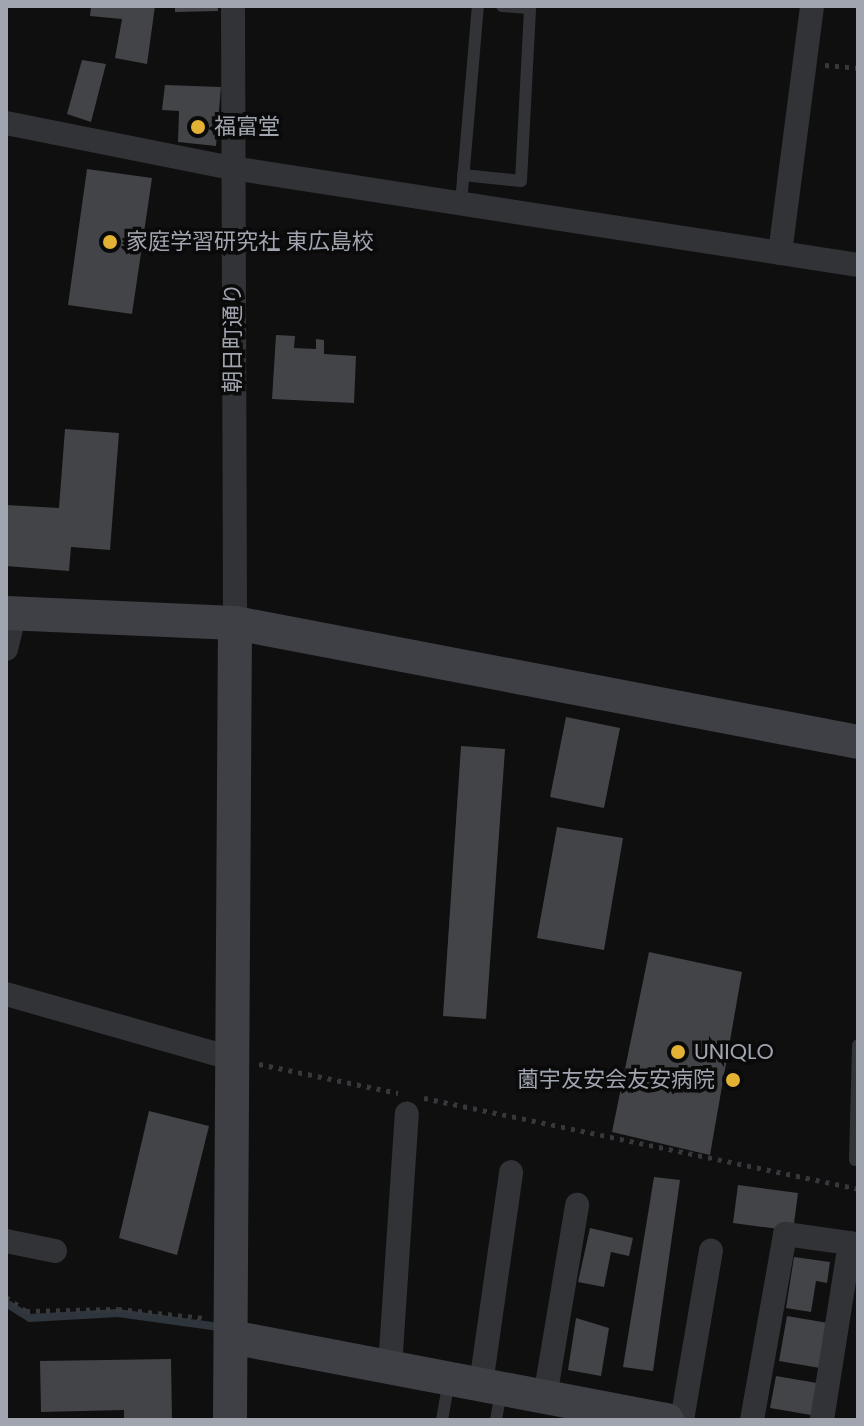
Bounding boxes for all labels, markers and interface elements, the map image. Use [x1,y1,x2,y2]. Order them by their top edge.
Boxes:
place label: 福富堂 [214,114,280,140]
marker: 福富堂 [189,118,207,136]
place label: 家庭学習研究社 東広島校 [126,229,374,255]
marker: 家庭学習研究社 東広島校 [101,233,119,251]
street label: 朝日町通り [220,283,246,393]
place label: UNIQLO [694,1039,774,1065]
marker: UNIQLO [669,1043,687,1061]
place label: 薗宇友安会友安病院 [517,1067,715,1093]
marker: 薗宇友安会友安病院 [722,1069,744,1091]

